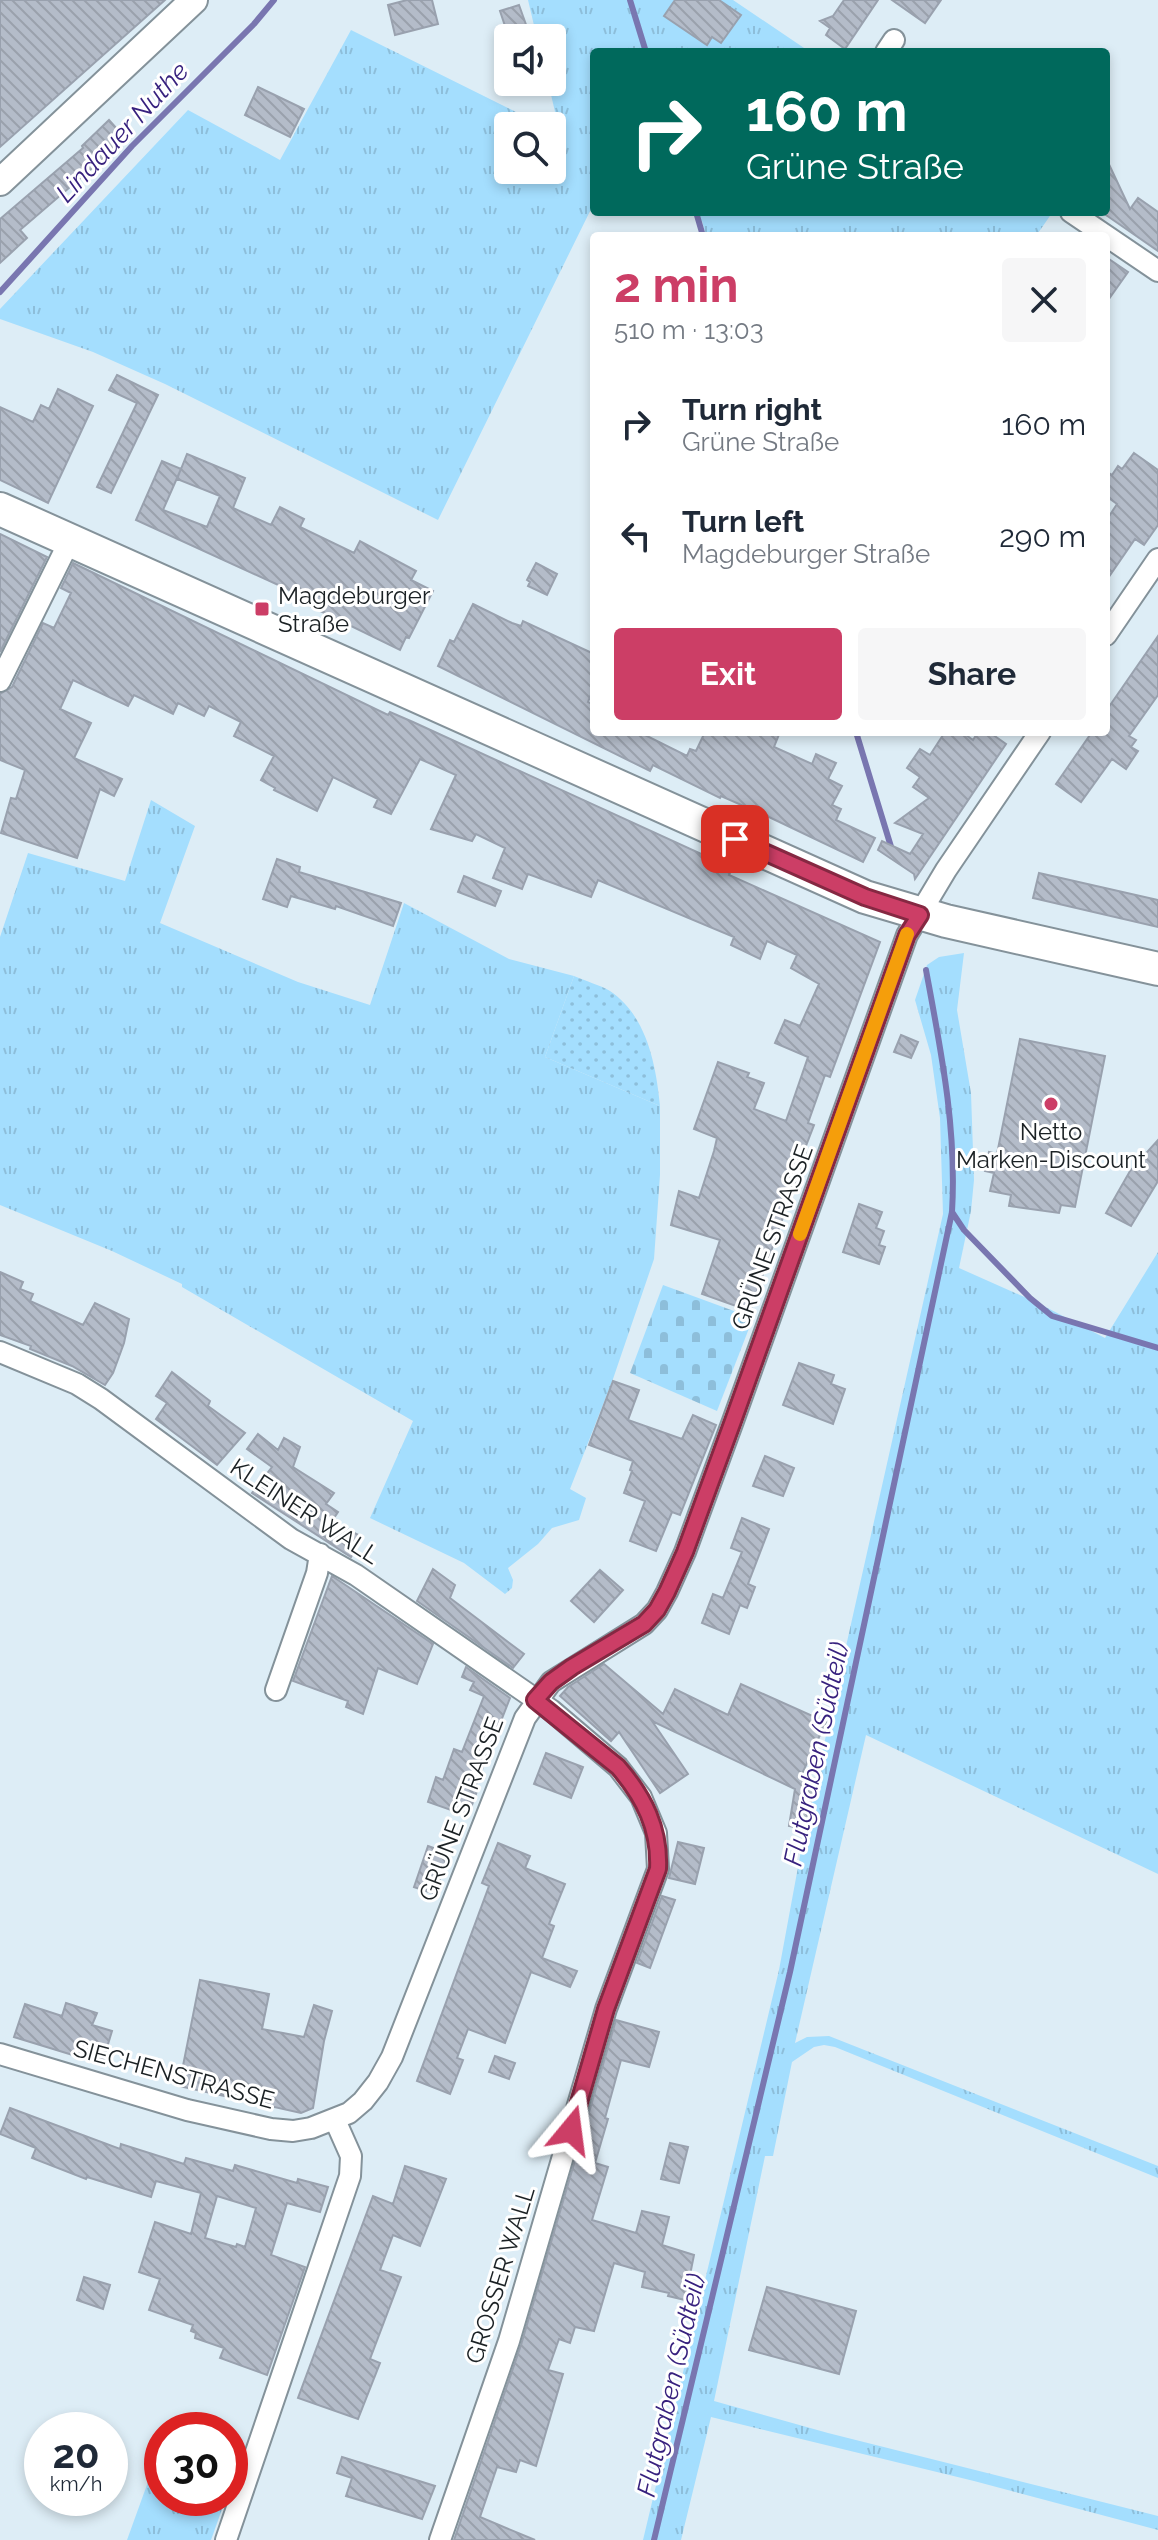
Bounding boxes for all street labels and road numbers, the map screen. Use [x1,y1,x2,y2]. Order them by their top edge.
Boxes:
street label: GRÜNE STRASSE [725,1141,819,1333]
street label: KLEINER WALL [225,1452,385,1570]
street label: GRÜNE STRASSE [413,1713,509,1905]
street label: SIECHENSTRASSE [70,2033,278,2115]
street label: GROSSER WALL [459,2183,541,2367]

